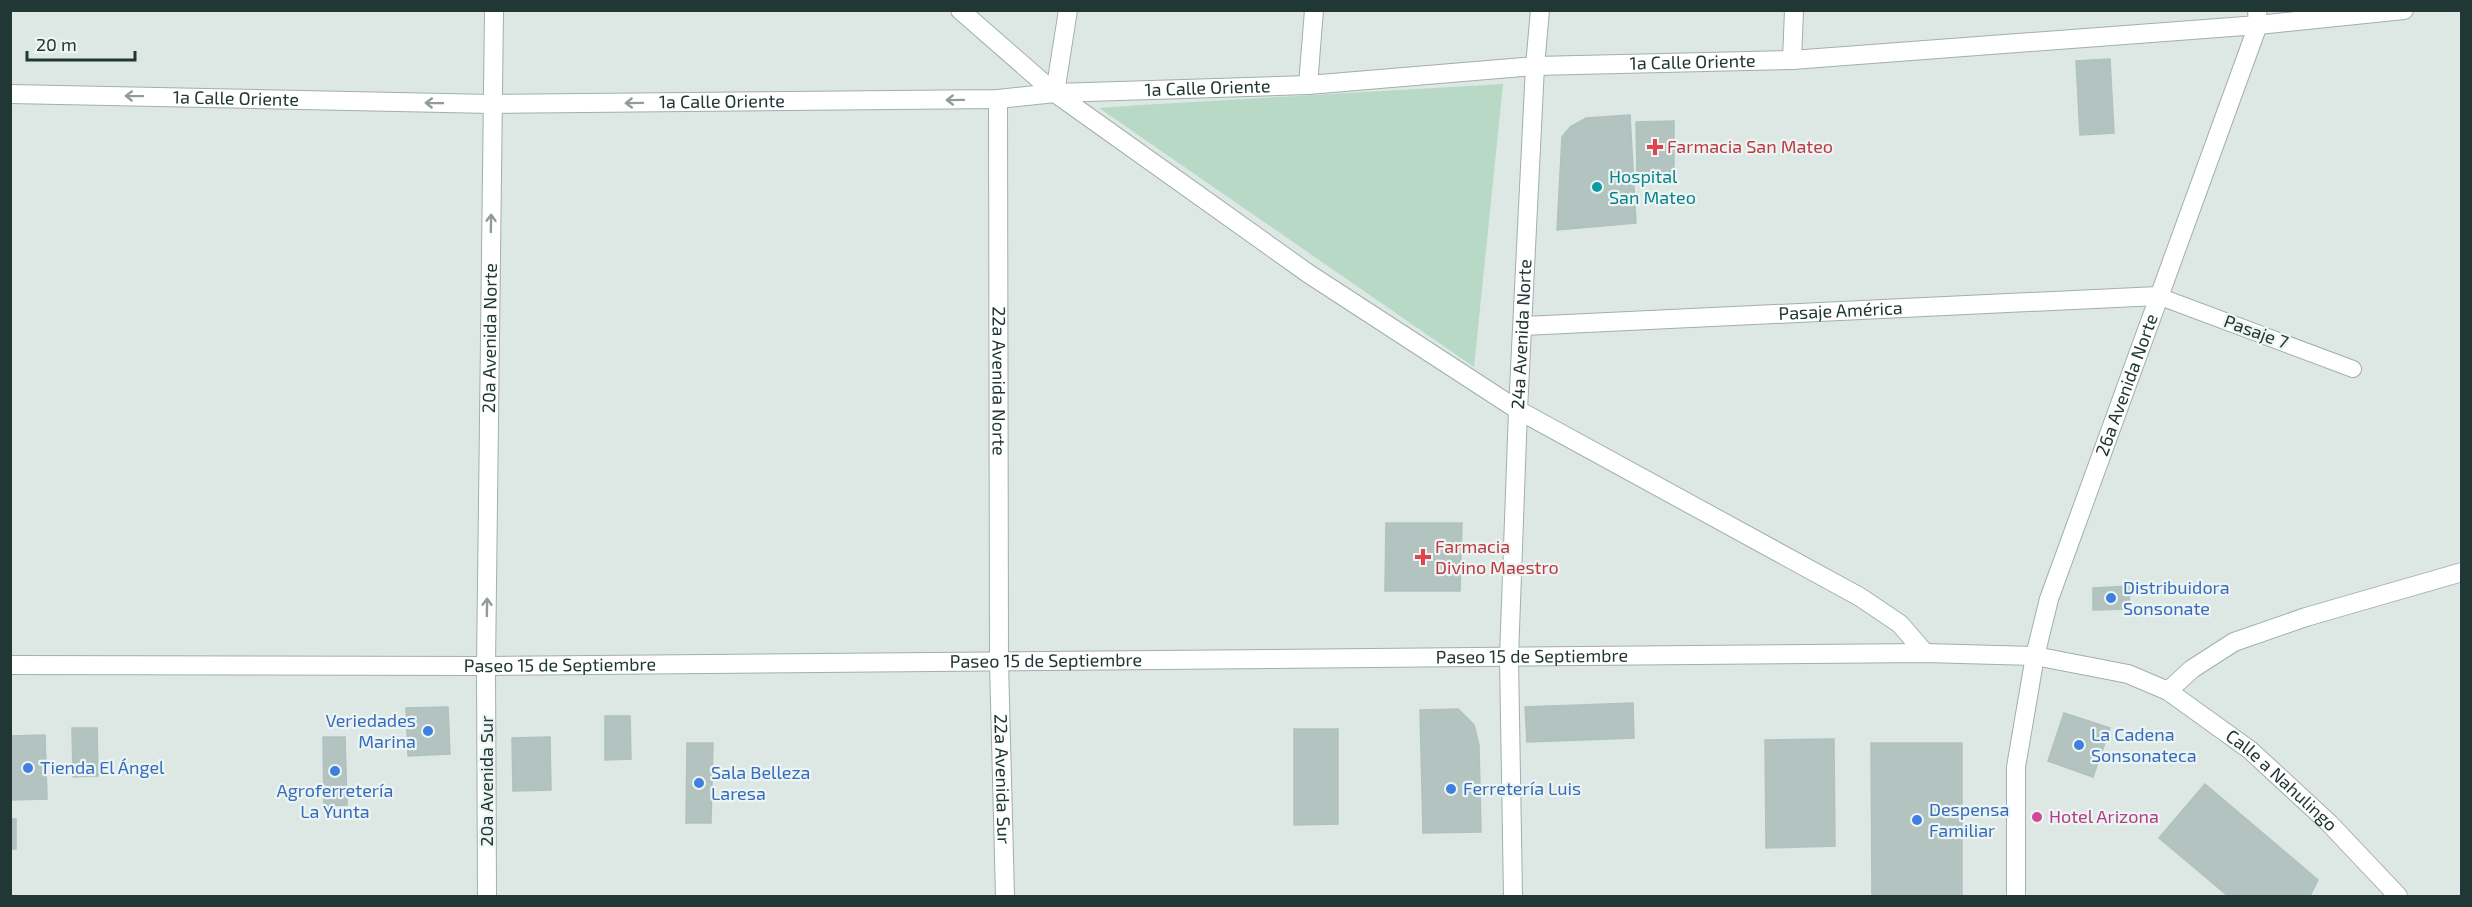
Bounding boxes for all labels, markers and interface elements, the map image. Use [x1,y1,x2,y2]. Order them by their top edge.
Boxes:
scale bar [27,24,135,62]
text: 20 m [36,33,77,55]
street label: 1a Calle Oriente [1629,49,1756,74]
street label: 1a Calle Oriente [1144,74,1271,100]
street label: 1a Calle Oriente [173,85,299,110]
street label: 1a Calle Oriente [659,89,785,112]
one-way arrow [124,91,144,102]
one-way arrow [946,94,966,106]
one-way arrow [424,97,444,109]
one-way arrow [625,97,645,109]
place label: Farmacia San Mateo [1667,135,1833,157]
marker: Farmacia San Mateo [1648,140,1662,154]
place label: Hospital San Mateo [1609,165,1696,208]
marker: Hospital San Mateo [1590,180,1604,194]
one-way arrow [485,214,497,234]
street label: 24a Avenida Norte [1506,259,1535,410]
street label: 20a Avenida Norte [477,263,501,413]
street label: Pasaje América [1778,296,1903,324]
street label: 22a Avenida Norte [988,306,1011,456]
street label: Pasaje 7 [2221,309,2292,353]
street label: 26a Avenida Norte [2090,311,2162,459]
place label: Farmacia Divino Maestro [1435,535,1559,578]
marker: Farmacia Divino Maestro [1416,550,1430,564]
place label: Distribuidora Sonsonate [2123,576,2230,619]
marker: Distribuidora Sonsonate [2104,591,2118,605]
one-way arrow [481,598,493,618]
street label: Paseo 15 de Septiembre [1436,644,1628,667]
street label: Paseo 15 de Septiembre [950,648,1142,672]
street label: Paseo 15 de Septiembre [464,652,656,676]
place label: Veriedades Marina [325,709,416,752]
street label: 22a Avenida Sur [990,713,1016,844]
street label: 20a Avenida Sur [475,715,497,847]
place label: La Cadena Sonsonateca [2091,723,2197,766]
marker: Veriedades Marina [421,724,435,738]
street label: Calle a Nahulingo [2222,724,2343,835]
marker: La Cadena Sonsonateca [2072,738,2086,752]
place label: Tienda El Ángel [40,756,165,778]
marker: Tienda El Ángel [21,761,35,775]
place label: Sala Belleza Laresa [711,761,810,804]
marker: Agroferretería La Yunta [328,764,342,778]
marker: Sala Belleza Laresa [692,776,706,790]
place label: Ferretería Luis [1463,777,1581,799]
place label: Agroferretería La Yunta [277,779,393,822]
marker: Ferretería Luis [1444,782,1458,796]
place label: Despensa Familiar [1929,798,2009,841]
place label: Hotel Arizona [2049,805,2159,827]
marker: Hotel Arizona [2030,810,2044,824]
marker: Despensa Familiar [1910,813,1924,827]

